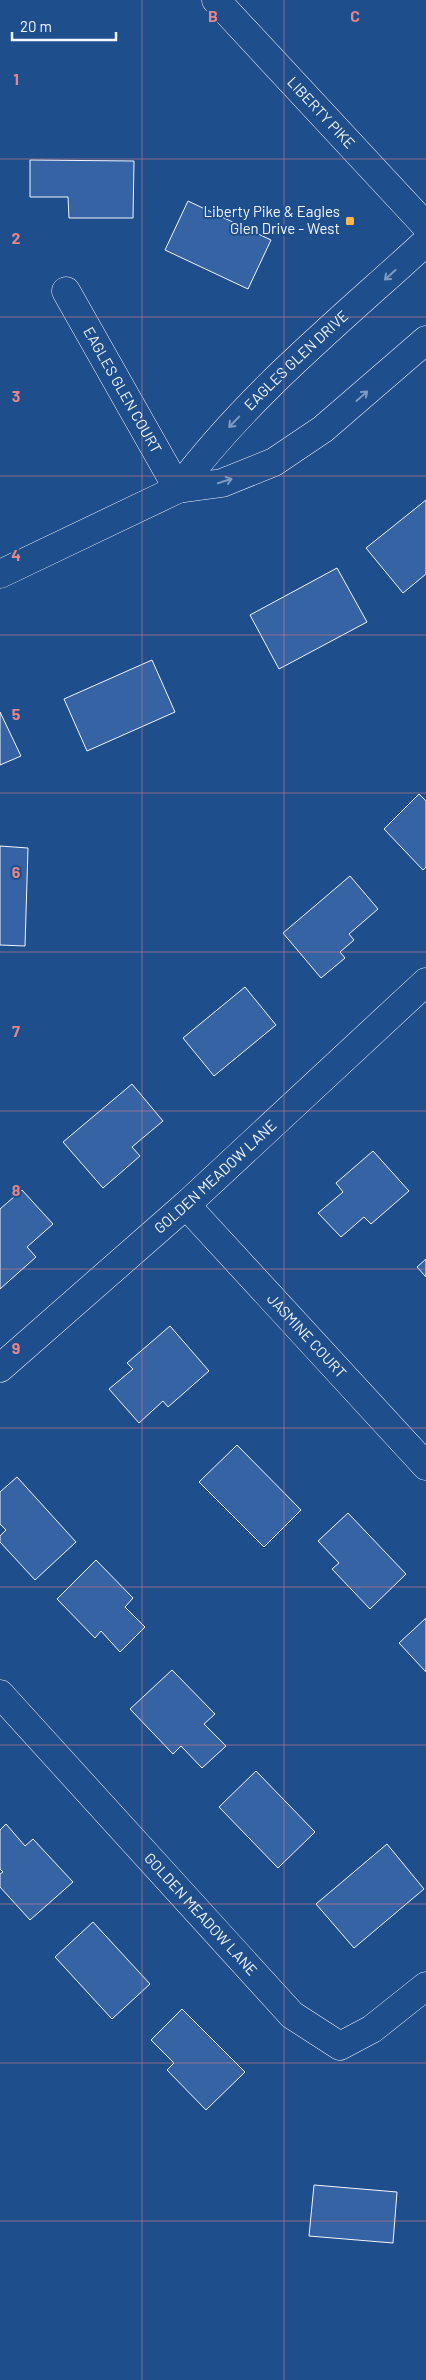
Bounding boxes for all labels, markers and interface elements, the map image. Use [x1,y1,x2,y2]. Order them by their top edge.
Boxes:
text: B [208,6,218,25]
text: C [350,6,360,25]
scale bar [12,10,116,42]
text: 20 m [20,17,52,35]
text: 1 [13,69,19,88]
street label: LIBERTY PIKE [284,73,359,152]
place label: Liberty Pike & Eagles Glen Drive - West [203,202,340,237]
marker: Liberty Pike & Eagles Glen Drive - West [344,215,356,227]
text: 2 [12,228,21,247]
one-way arrow [384,269,396,281]
street label: EAGLES GLEN DRIVE [240,306,352,414]
street label: EAGLES GLEN COURT [80,323,166,456]
text: 3 [12,386,20,405]
one-way arrow [355,390,368,401]
one-way arrow [228,416,240,429]
one-way arrow [217,476,233,485]
text: 4 [11,545,21,564]
text: 5 [12,704,21,723]
text: 6 [12,862,21,881]
text: 7 [12,1021,20,1040]
street label: GOLDEN MEADOW LANE [150,1116,280,1237]
text: 8 [12,1180,21,1199]
street label: JASMINE COURT [264,1289,351,1381]
text: 9 [12,1338,20,1357]
street label: GOLDEN MEADOW LANE [141,1849,262,1979]

